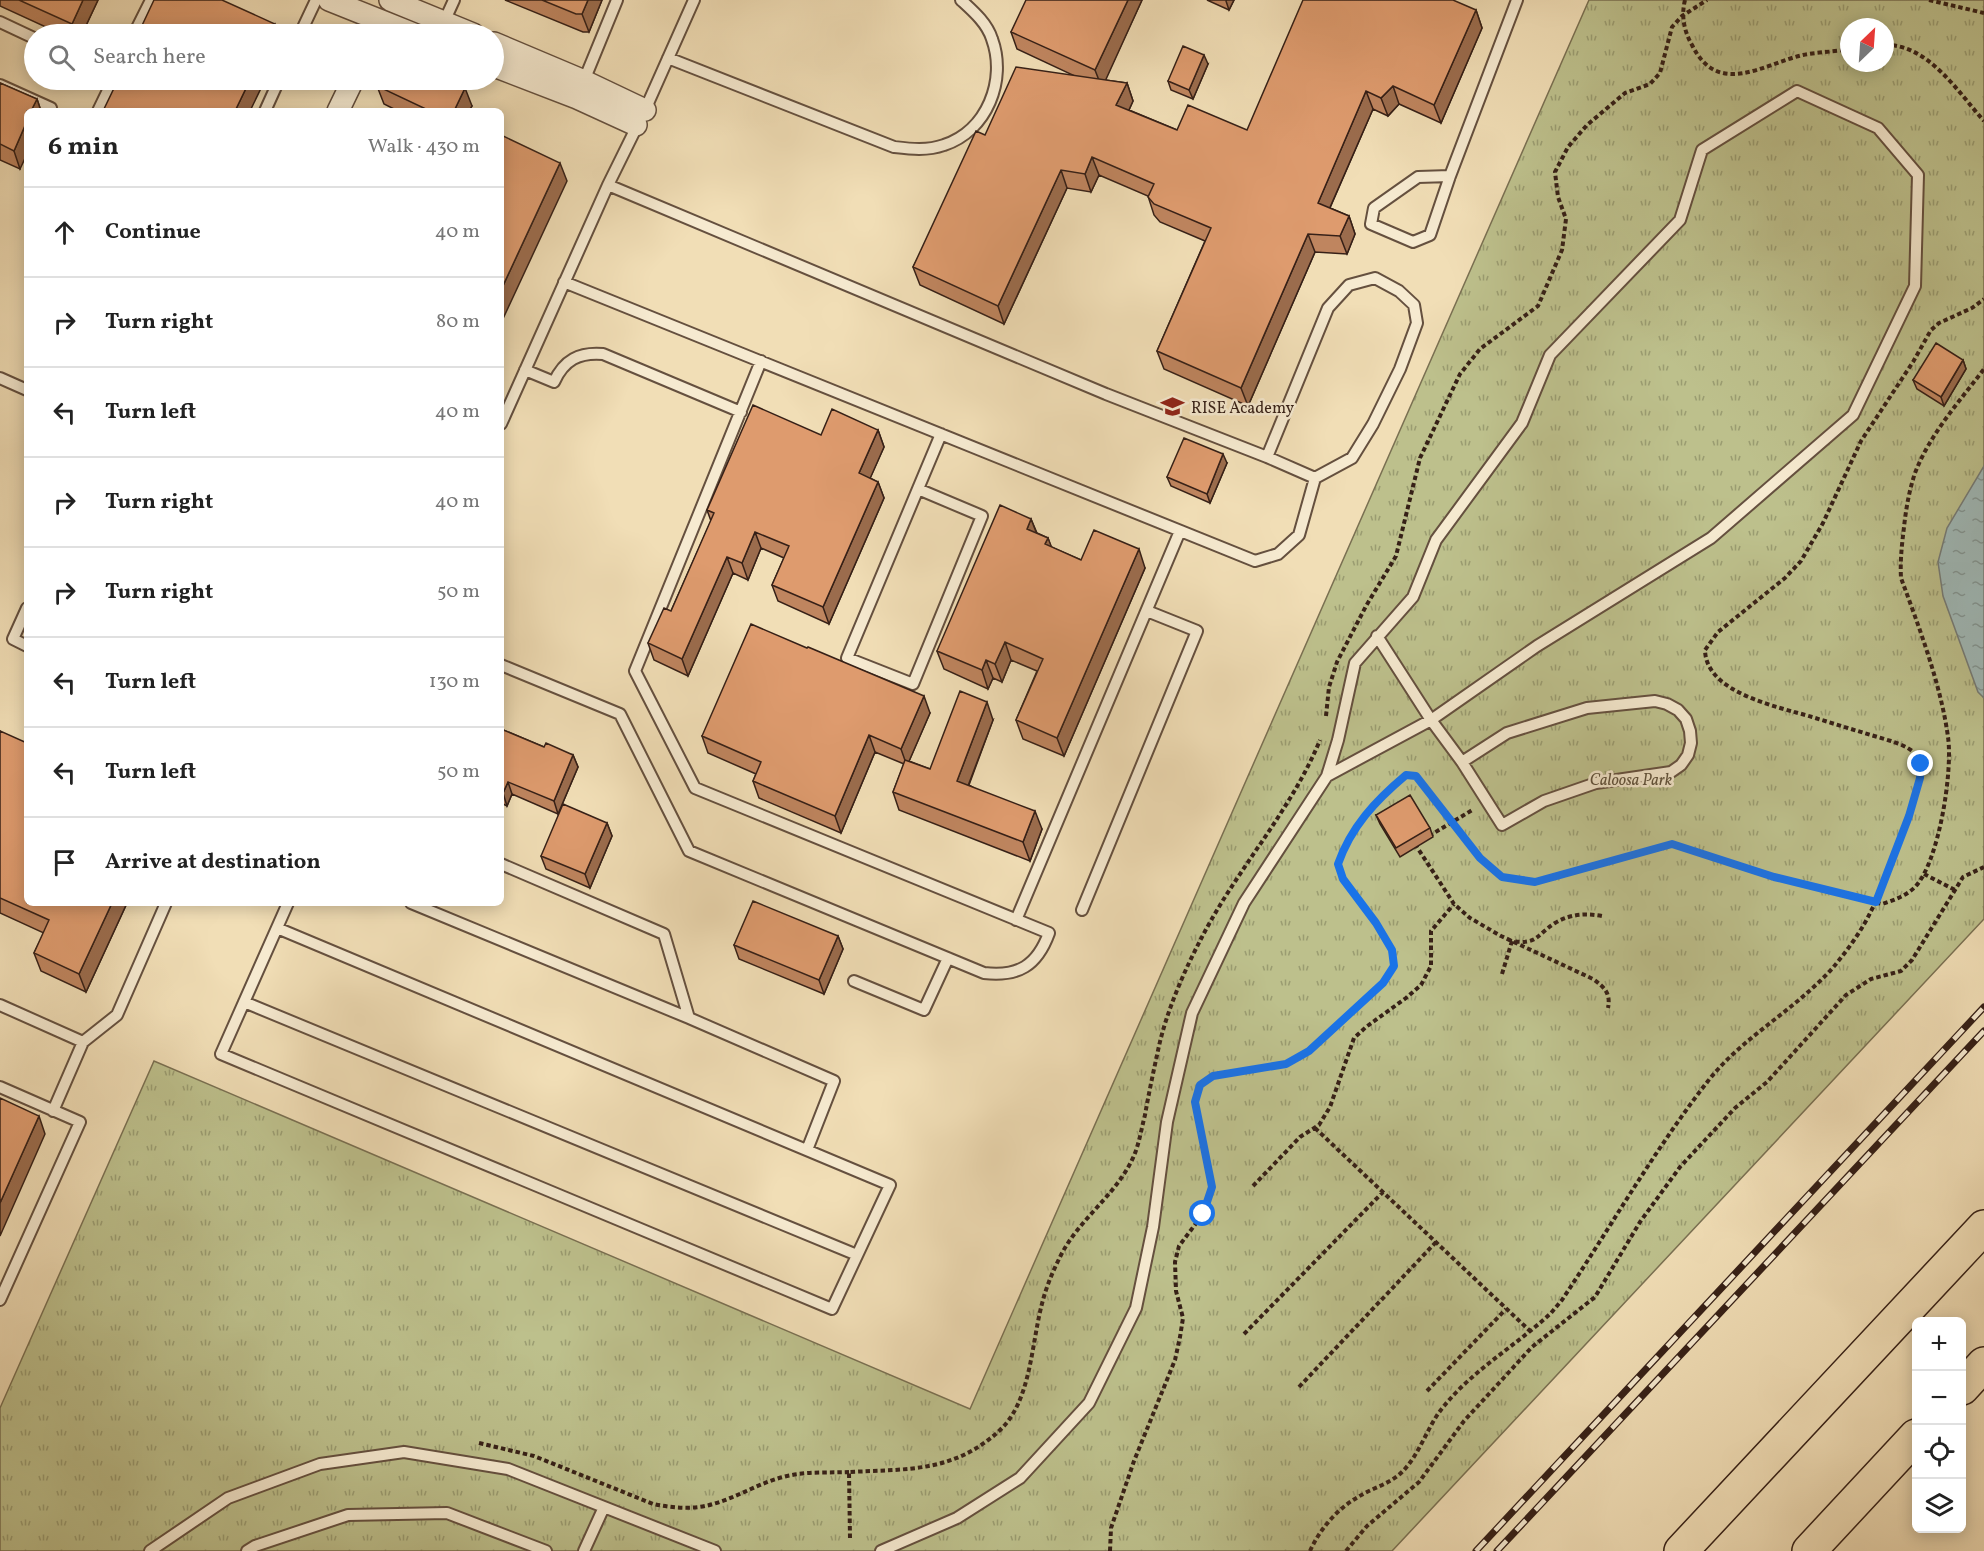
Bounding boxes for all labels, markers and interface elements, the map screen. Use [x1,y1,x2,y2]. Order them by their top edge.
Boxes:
north arrow [1840,18,1894,72]
search box [24,24,504,90]
icon: search [45,41,78,74]
text: Search here [93,42,206,73]
text: 6 min [48,129,119,165]
text: Walk · 430 m [368,133,480,161]
icon: ahead [48,216,81,249]
text: Continue [105,217,201,248]
text: 40 m [435,218,480,246]
icon: right [48,306,81,339]
text: Turn right [105,307,213,338]
text: 80 m [436,308,480,336]
school or university icon: RISE Academy [1160,394,1186,420]
icon: left [48,396,81,429]
text: Turn left [105,397,196,428]
text: 40 m [435,398,480,426]
place label: RISE Academy [1191,398,1294,420]
icon: right [48,486,81,519]
text: Turn right [105,487,213,518]
text: 40 m [435,488,480,516]
icon: right [48,576,81,609]
text: Turn right [105,577,213,608]
text: 50 m [437,578,480,606]
icon: left [48,666,81,699]
text: Turn left [105,667,196,698]
text: 130 m [429,668,480,696]
route end [1907,750,1933,776]
icon: left [48,756,81,789]
text: Turn left [105,757,196,788]
text: 50 m [437,758,480,786]
park label: Caloosa Park [1590,770,1673,792]
icon: arrive [48,846,81,879]
text: Arrive at destination [105,847,321,878]
route start [1189,1200,1215,1226]
map controls [1912,1317,1966,1533]
button: + [1912,1317,1966,1371]
button: − [1912,1371,1966,1425]
button: locate [1912,1425,1966,1479]
button: layers [1912,1479,1966,1533]

